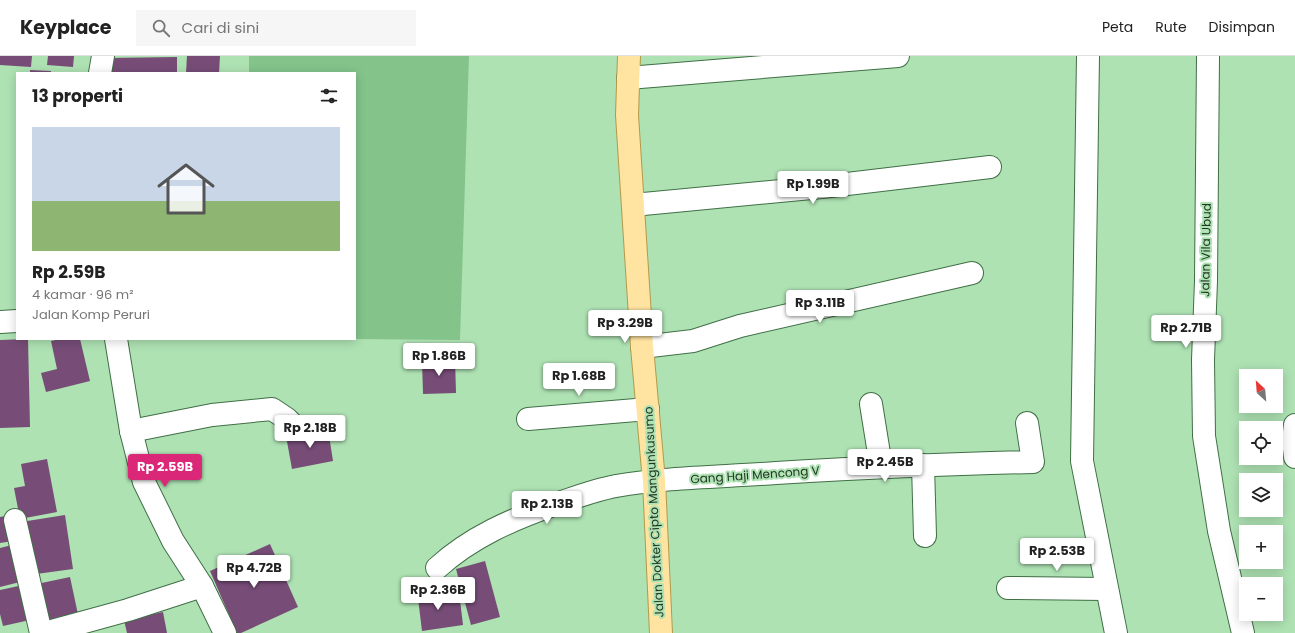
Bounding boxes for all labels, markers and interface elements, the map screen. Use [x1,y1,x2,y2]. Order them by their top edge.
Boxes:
search box [136,10,416,46]
text: Keyplace [20,14,112,41]
icon: search [150,17,172,39]
text: Cari di sini [182,17,259,38]
text: Peta [1102,17,1133,37]
text: Rute [1155,17,1187,37]
text: Disimpan [1209,17,1275,37]
text: 13 properti [32,84,123,108]
icon: filters [318,85,340,107]
icon: home [150,153,222,225]
pin: Rp 1.99B [772,171,854,205]
text: Rp 1.99B [786,174,840,193]
street label: Jalan Vila Ubud [1196,203,1215,297]
text: Rp 2.59B [32,260,105,284]
text: 4 kamar · 96 m² [32,285,133,304]
pin: Rp 3.11B [779,290,861,324]
text: Rp 3.11B [795,293,845,312]
text: Jalan Komp Peruri [32,305,150,324]
pin: Rp 3.29B [584,310,666,344]
text: Rp 3.29B [597,313,653,332]
pin: Rp 2.71B [1145,315,1227,349]
text: Rp 2.71B [1160,318,1212,337]
pin: Rp 1.86B [398,343,480,377]
text: Rp 1.86B [412,346,466,365]
pin: Rp 1.68B [538,363,620,397]
text: Rp 1.68B [552,366,606,385]
north arrow [1239,369,1283,413]
map controls [1239,369,1283,621]
street label: Jalan Dokter Cipto Mangunkusumo [639,406,668,618]
pin: Rp 2.18B [269,415,351,449]
text: Rp 2.18B [283,418,337,437]
button: locate [1239,421,1283,465]
pin: Rp 2.45B [844,449,926,483]
text: Rp 2.45B [857,452,913,471]
pin: Rp 2.59B [124,454,206,488]
text: Rp 2.59B [137,457,193,476]
street label: Gang Haji Mencong V [690,462,820,487]
button: layers [1239,473,1283,517]
pin: Rp 2.13B [506,491,588,525]
text: Rp 2.13B [521,494,573,513]
button: + [1239,525,1283,569]
pin: Rp 2.53B [1016,538,1098,572]
text: Rp 2.53B [1029,541,1085,560]
pin: Rp 4.72B [213,555,295,589]
text: Rp 4.72B [226,558,282,577]
pin: Rp 2.36B [397,577,479,611]
button: − [1239,577,1283,621]
text: Rp 2.36B [410,580,466,599]

